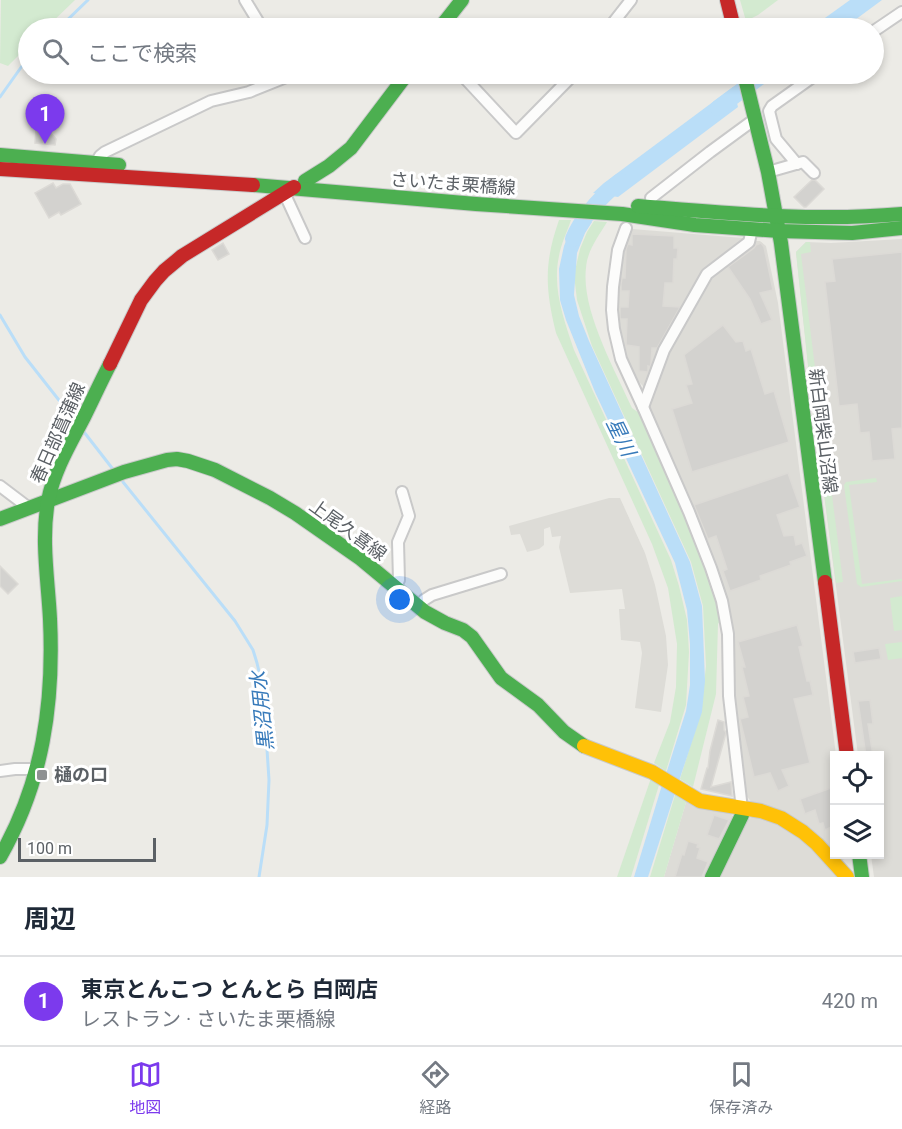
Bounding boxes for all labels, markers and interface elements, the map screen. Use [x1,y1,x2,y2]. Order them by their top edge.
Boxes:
search box [18,18,884,84]
icon: search [39,35,72,68]
text: ここで検索 [87,41,197,66]
pin: 1 [26,94,64,144]
street label: さいたま栗橋線 [390,169,516,198]
street label: 新白岡柴山沼線 [805,367,842,495]
street label: 春日部菖蒲線 [26,379,89,486]
water label: 星川 [601,414,641,462]
street label: 上尾久喜線 [306,495,391,565]
your location [385,585,414,614]
water label: 黒沼用水 [246,668,278,752]
map controls [830,751,884,859]
button: locate [830,751,884,805]
place label: 樋の口 [54,764,108,785]
marker: 樋の口 [35,768,49,782]
button: layers [830,805,884,859]
scale bar [18,835,156,862]
text: 100 m [27,839,72,858]
text: 周辺 [24,904,76,934]
text: 東京とんこつ とんとら 白岡店 [81,977,378,1002]
text: 1 [38,989,49,1013]
text: 420 m [822,989,878,1013]
text: レストラン · さいたま栗橋線 [81,1007,336,1031]
tab: 地図 [129,1058,162,1118]
tab: 経路 [419,1058,452,1118]
tab: 保存済み [709,1058,773,1118]

